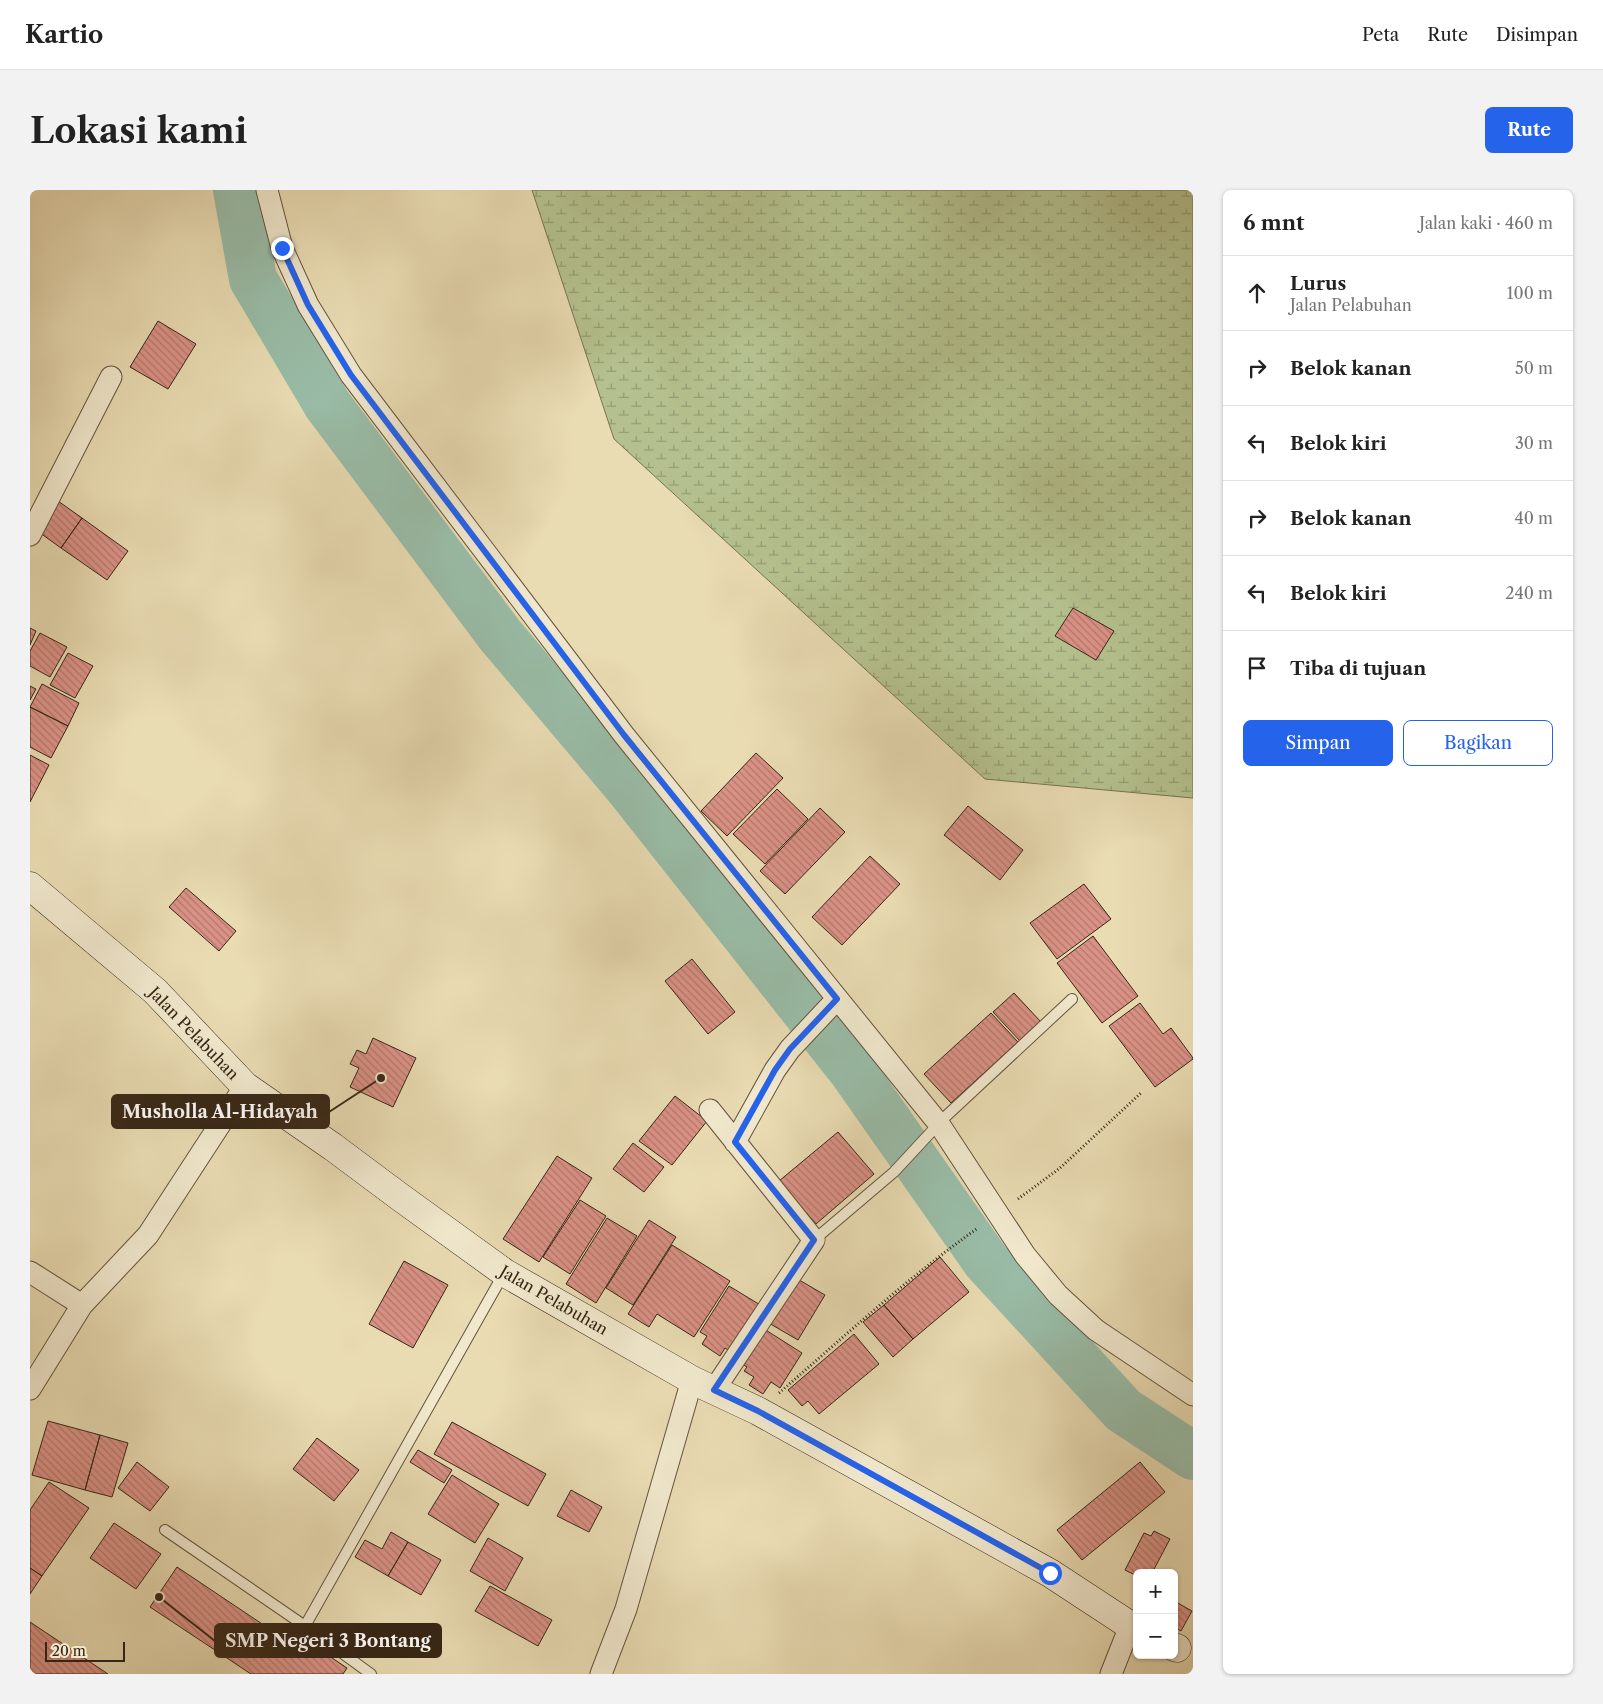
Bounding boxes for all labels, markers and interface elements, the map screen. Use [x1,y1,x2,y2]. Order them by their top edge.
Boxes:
text: Kartio [25,20,103,49]
text: Peta [1362,24,1399,46]
text: Rute [1427,24,1468,46]
text: Disimpan [1496,24,1578,46]
button: Rute [1485,107,1573,153]
text: Lokasi kami [30,109,247,152]
text: 6 mnt [1243,210,1305,235]
text: Jalan kaki · 460 m [1419,213,1553,233]
route end [271,237,294,260]
text: Lurus [1290,272,1346,295]
icon: ahead [1243,279,1271,307]
text: 100 m [1507,283,1553,303]
text: Jalan Pelabuhan [1290,295,1412,315]
icon: right [1243,354,1271,382]
text: Belok kanan [1290,357,1412,380]
text: 50 m [1515,358,1553,378]
icon: left [1243,429,1271,457]
text: Belok kiri [1290,432,1387,455]
text: 30 m [1515,433,1553,453]
icon: right [1243,504,1271,532]
text: Belok kanan [1290,507,1412,530]
text: 40 m [1514,508,1553,528]
icon: left [1243,579,1271,607]
text: Belok kiri [1290,582,1387,605]
text: 240 m [1505,583,1553,603]
icon: arrive [1243,654,1271,682]
text: Tiba di tujuan [1290,657,1426,680]
button: Simpan [1243,720,1393,766]
button: Bagikan [1403,720,1553,766]
street label: Jalan Pelabuhan [142,980,243,1084]
callout: Musholla Al-Hidayah [112,1095,329,1128]
text: Musholla Al-Hidayah [122,1101,319,1123]
street label: Jalan Pelabuhan [494,1259,612,1339]
route start [1039,1562,1062,1585]
map controls [1133,1569,1178,1659]
button: + [1133,1569,1178,1614]
button: − [1133,1614,1178,1659]
callout: SMP Negeri 3 Bontang [215,1624,441,1657]
text: SMP Negeri 3 Bontang [225,1630,432,1652]
scale bar [45,1639,125,1662]
text: 20 m [52,1642,86,1660]

